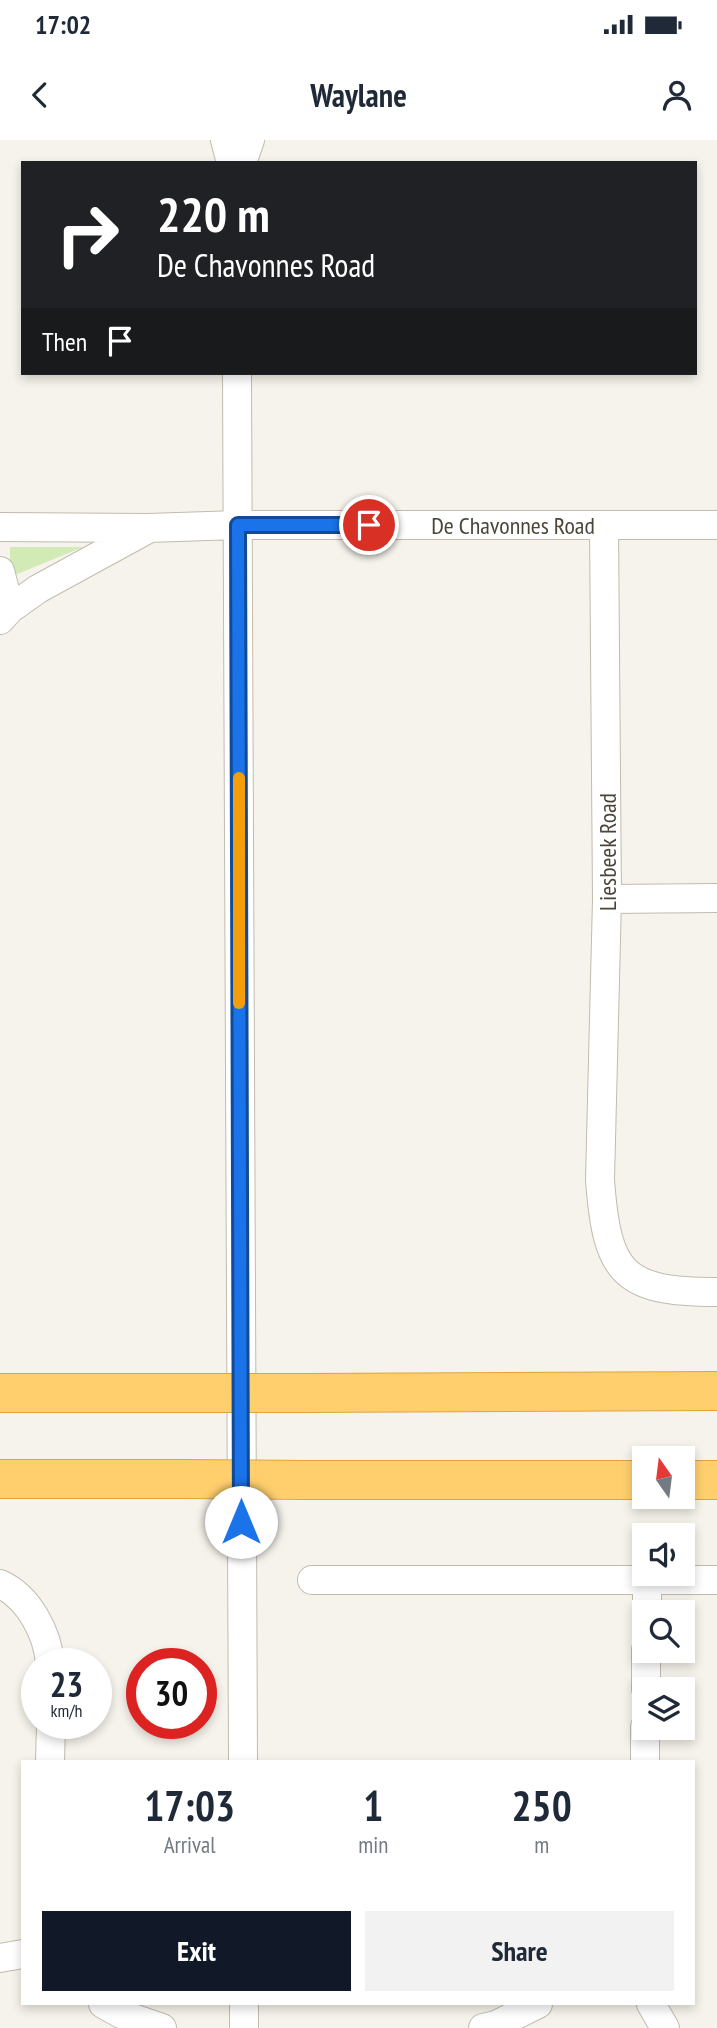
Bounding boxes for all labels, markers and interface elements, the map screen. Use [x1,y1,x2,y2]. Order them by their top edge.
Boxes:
text: 17:02 [35,8,91,41]
text: Waylane [310,74,407,116]
icon: back [21,76,59,114]
icon: person [658,76,696,114]
text: 220 m [157,182,270,246]
icon: right [42,189,133,280]
text: De Chavonnes Road [157,244,375,286]
icon: arrive [101,322,139,360]
text: Then [42,325,87,358]
pin [339,495,399,555]
icon: arrive [350,506,388,544]
street label: De Chavonnes Road [431,510,595,541]
street label: Liesbeek Road [592,793,623,911]
north arrow [632,1446,695,1508]
map controls [632,1446,695,1740]
position arrow [204,1485,278,1559]
button: sound [632,1523,695,1586]
button: search [632,1600,695,1663]
speed limit sign: 30 [126,1648,217,1739]
text: 23 [50,1661,83,1707]
button: layers [632,1677,695,1740]
text: km/h [51,1699,82,1722]
text: 17:03 [144,1778,235,1833]
text: 1 [363,1778,383,1833]
text: 250 [512,1778,572,1833]
text: Arrival [164,1830,216,1859]
text: min [358,1830,388,1859]
text: m [534,1830,549,1859]
button: Exit [42,1911,351,1991]
button: Share [365,1911,674,1991]

